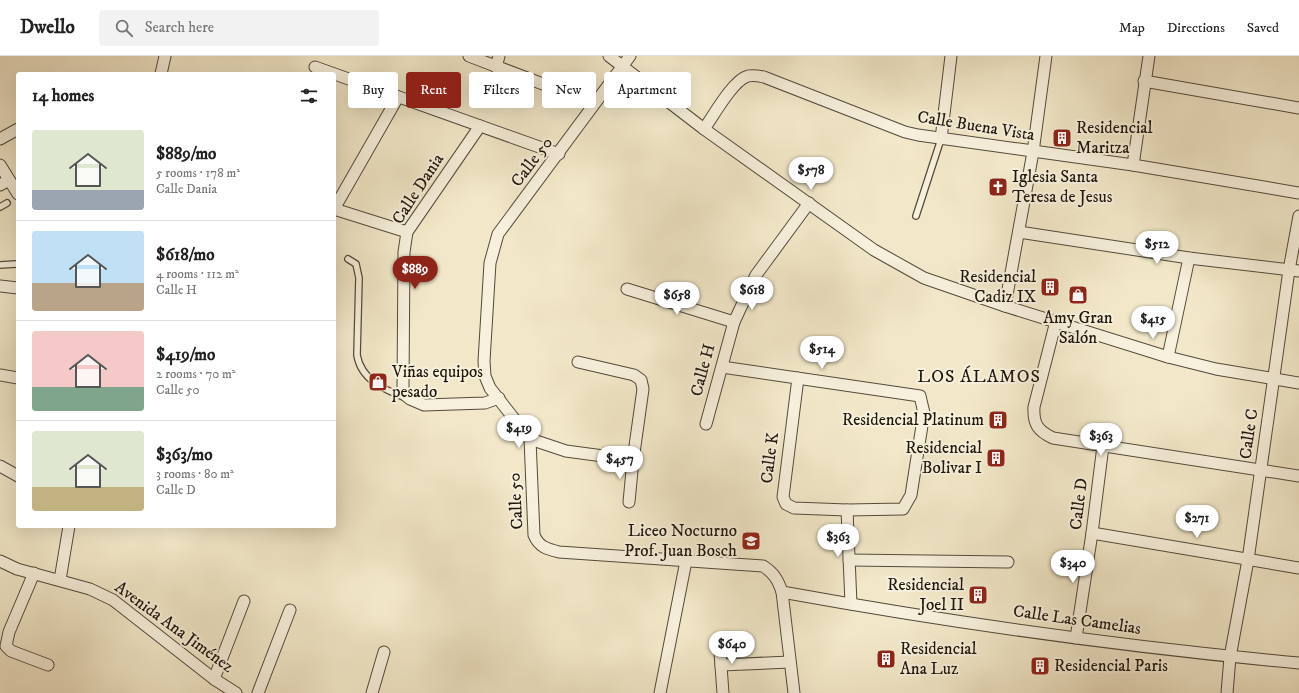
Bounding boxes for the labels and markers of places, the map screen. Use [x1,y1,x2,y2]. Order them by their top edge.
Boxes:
place label: Residencial Maritza [1076,117,1153,159]
building icon: Residencial Maritza [1051,127,1073,149]
pin: $578 [787,157,835,191]
place label: Iglesia Santa Teresa de Jesus [1012,166,1113,208]
church icon: Iglesia Santa Teresa de Jesus [987,176,1009,198]
pin: $512 [1133,231,1181,265]
pin: $889 [391,256,439,290]
place label: Residencial Cadiz IX [959,266,1037,308]
building icon: Residencial Cadiz IX [1039,276,1061,298]
pin: $618 [728,277,776,311]
pin: $658 [653,282,701,316]
shop icon: Amy Gran Salón [1067,284,1089,306]
pin: $415 [1129,306,1177,340]
place label: Amy Gran Salón [1043,307,1113,349]
pin: $514 [798,336,846,370]
place label: Viñas equipos pesado [391,361,483,403]
shop icon: Viñas equipos pesado [367,371,389,393]
place label: Residencial Platinum [842,409,984,431]
building icon: Residencial Platinum [987,409,1009,431]
pin: $419 [495,415,543,449]
pin: $363 [1077,423,1125,457]
place label: Residencial Bolivar I [905,437,982,479]
pin: $457 [596,446,644,480]
building icon: Residencial Bolivar I [985,447,1007,469]
pin: $271 [1173,505,1221,539]
place label: Liceo Nocturno Prof. Juan Bosch [624,520,737,562]
pin: $363 [814,524,862,558]
school or university icon: Liceo Nocturno Prof. Juan Bosch [740,530,762,552]
pin: $340 [1049,550,1097,584]
place label: Residencial Joel II [887,574,964,616]
building icon: Residencial Joel II [967,584,989,606]
pin: $640 [708,631,756,665]
place label: Residencial Ana Luz [900,638,977,680]
building icon: Residencial Ana Luz [875,648,897,670]
building icon: Residencial Paris [1029,655,1051,677]
place label: Residencial Paris [1054,655,1168,677]

